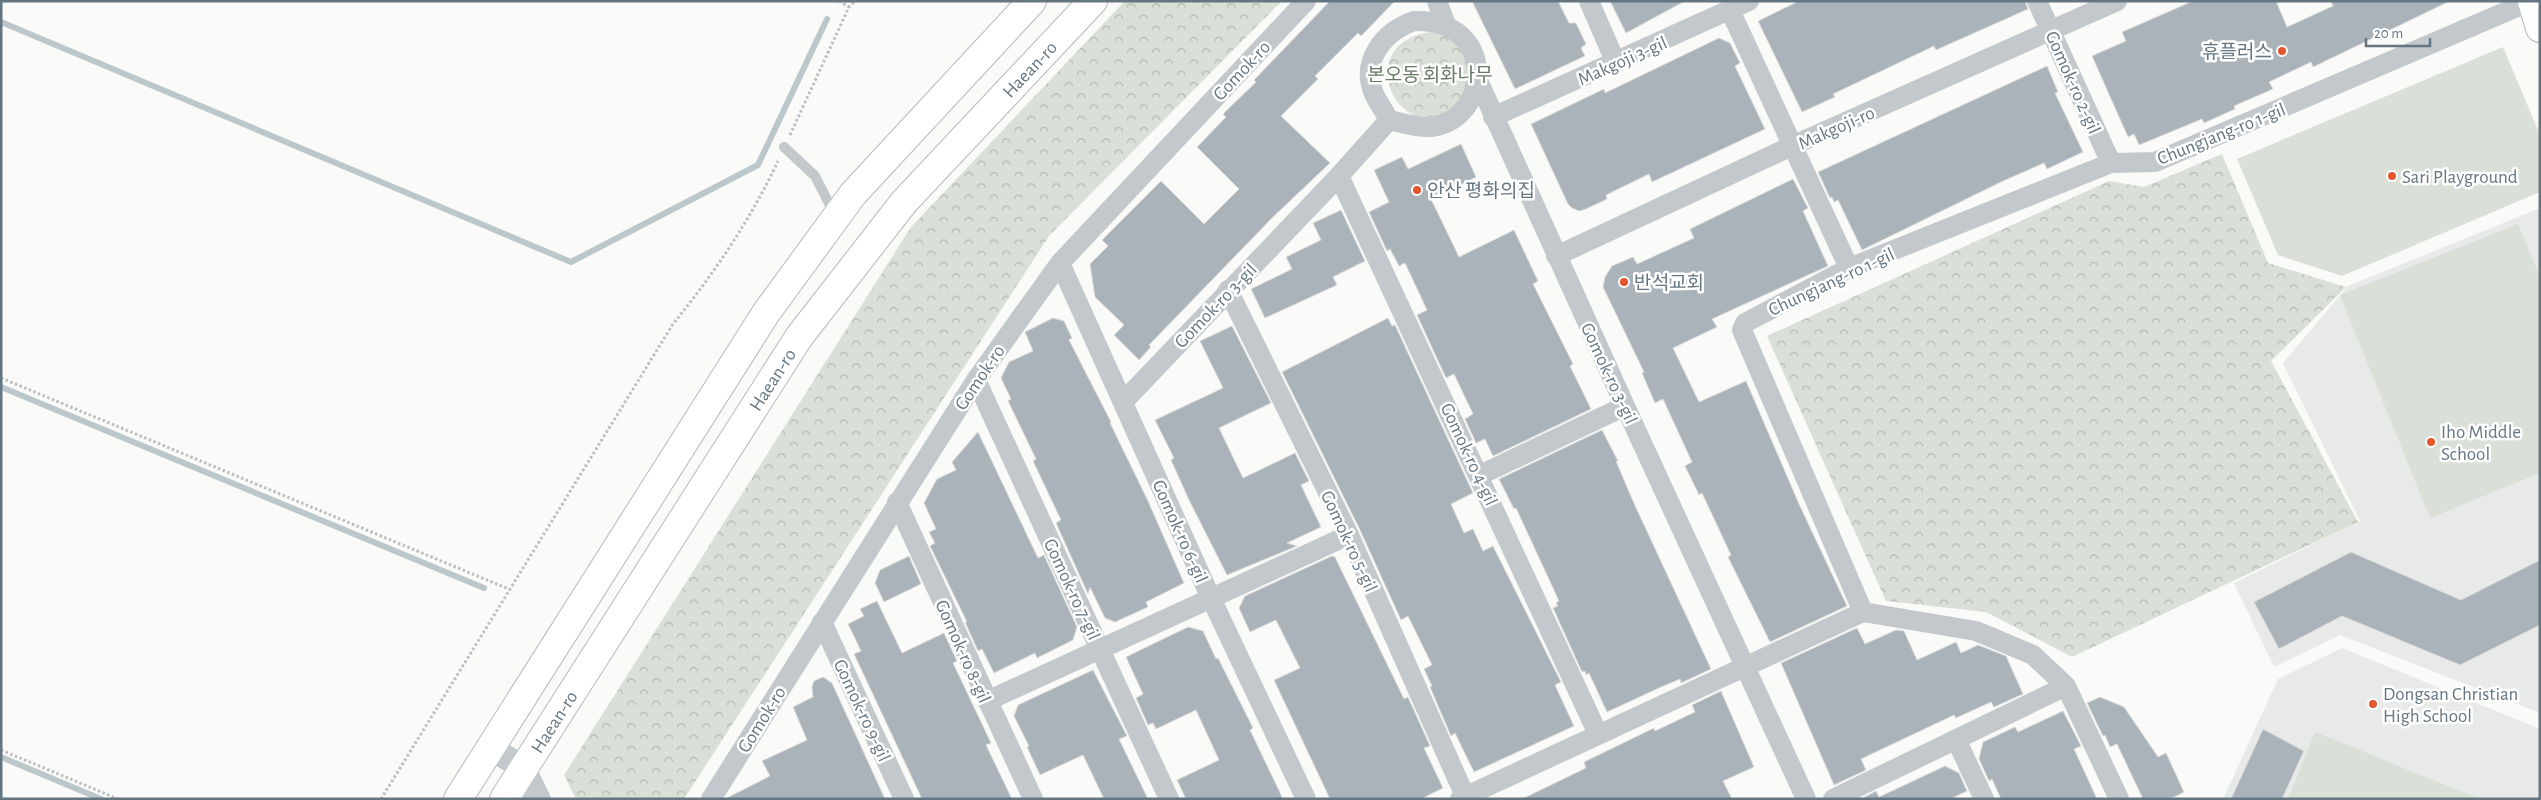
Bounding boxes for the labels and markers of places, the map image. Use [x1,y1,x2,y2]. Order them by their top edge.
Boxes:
place label: 휴플러스 [2202,42,2272,62]
marker: 휴플러스 [2276,45,2288,57]
place label: Sari Playground [2402,168,2518,187]
marker: Sari Playground [2386,170,2398,182]
place label: 안산 평화의집 [1427,181,1535,201]
marker: 안산 평화의집 [1411,184,1423,196]
place label: 반석교회 [1634,273,1704,293]
marker: 반석교회 [1618,276,1630,288]
place label: Iho Middle School [2441,423,2521,464]
marker: Iho Middle School [2425,436,2437,448]
place label: Dongsan Christian High School [2383,685,2518,726]
marker: Dongsan Christian High School [2367,698,2379,710]

